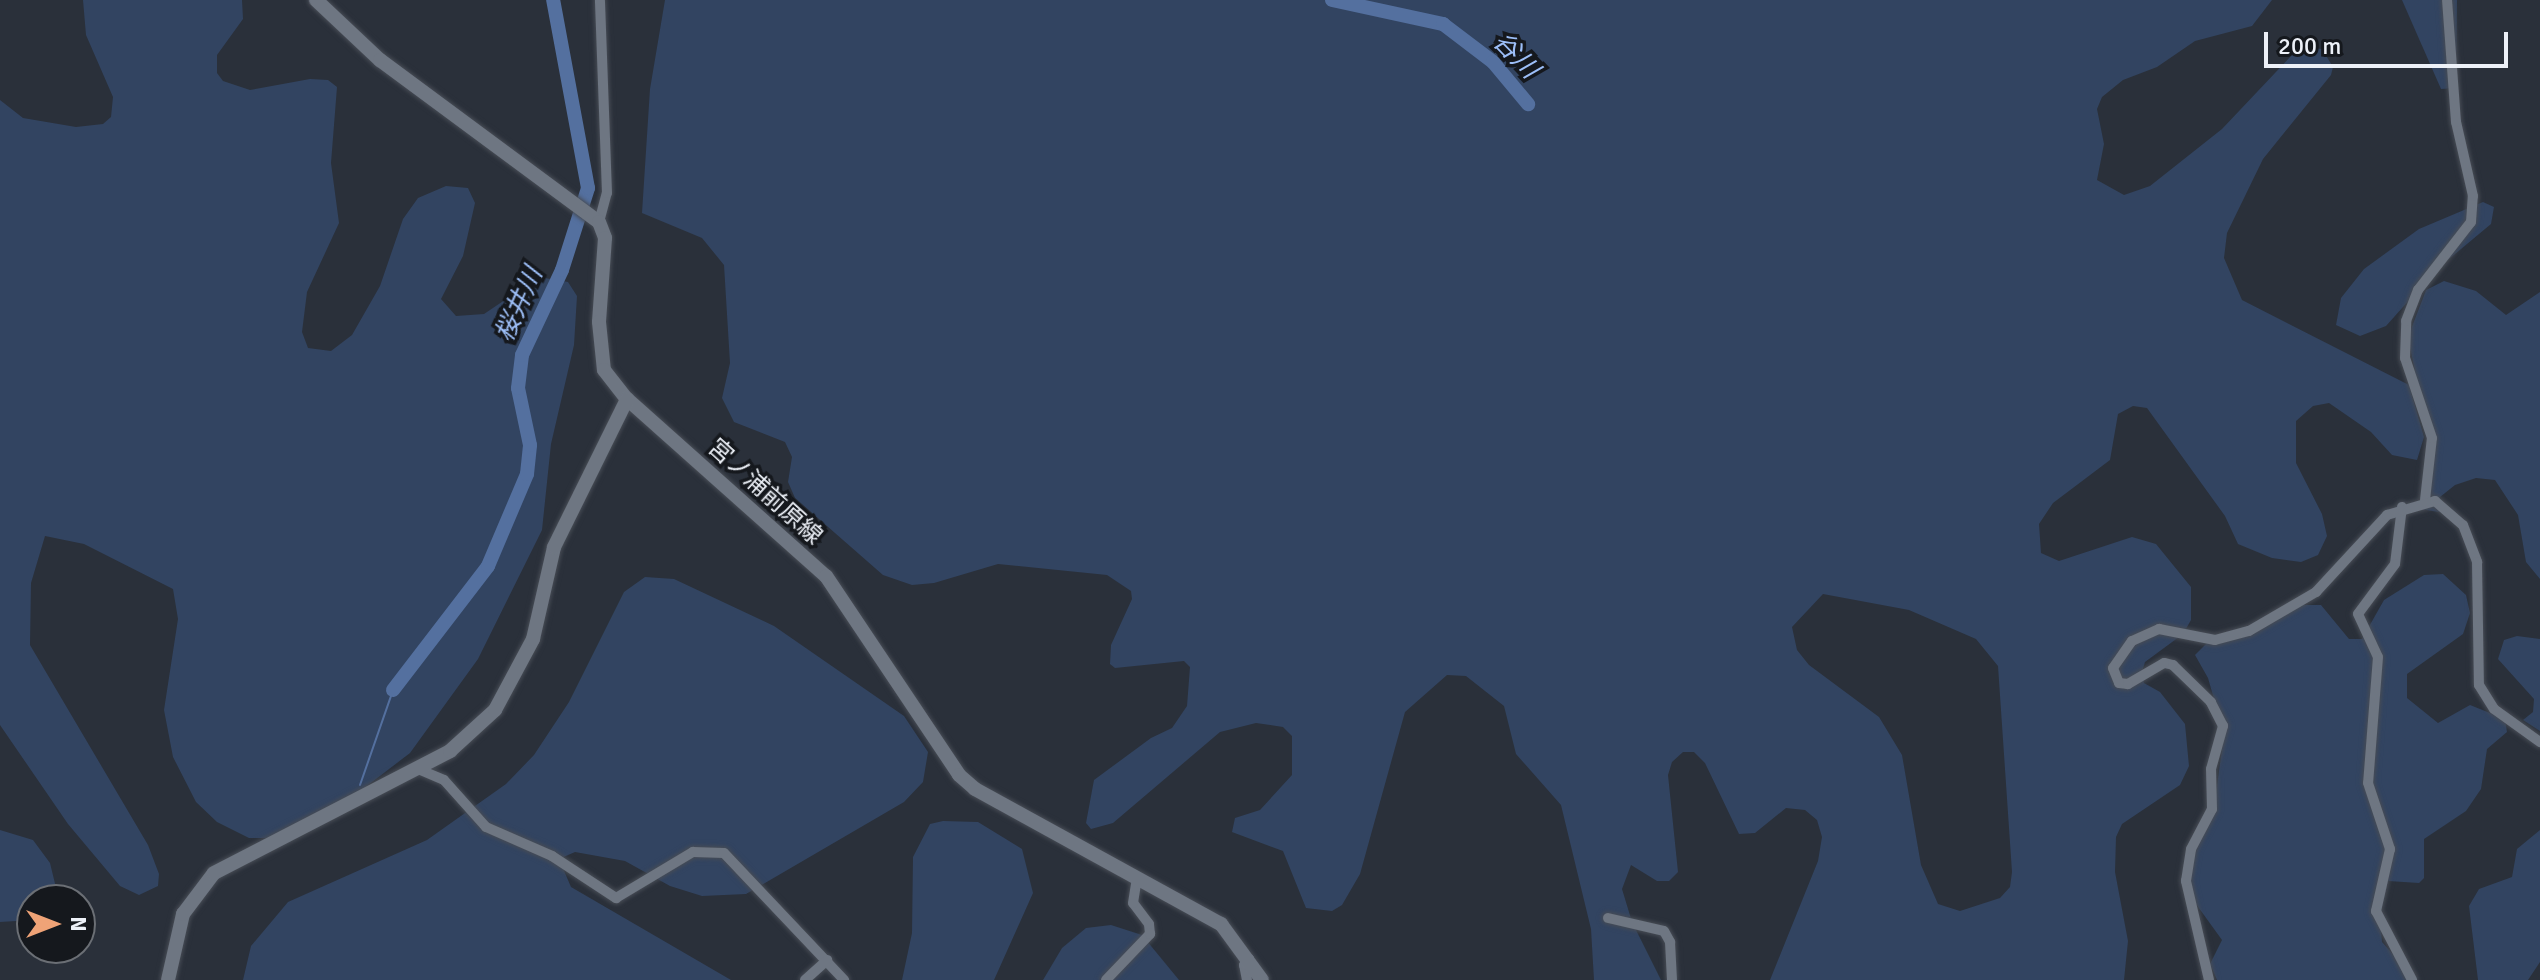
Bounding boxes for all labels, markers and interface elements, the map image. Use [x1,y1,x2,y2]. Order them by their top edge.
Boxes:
scale bar [2268,16,2512,66]
water label: 谷川 [1486,26,1544,86]
text: 200 m [2278,31,2341,61]
water label: 桜井川 [490,263,550,347]
street label: 宮ノ浦前原線 [702,433,828,551]
north arrow [16,884,96,964]
text: N [65,916,92,932]

